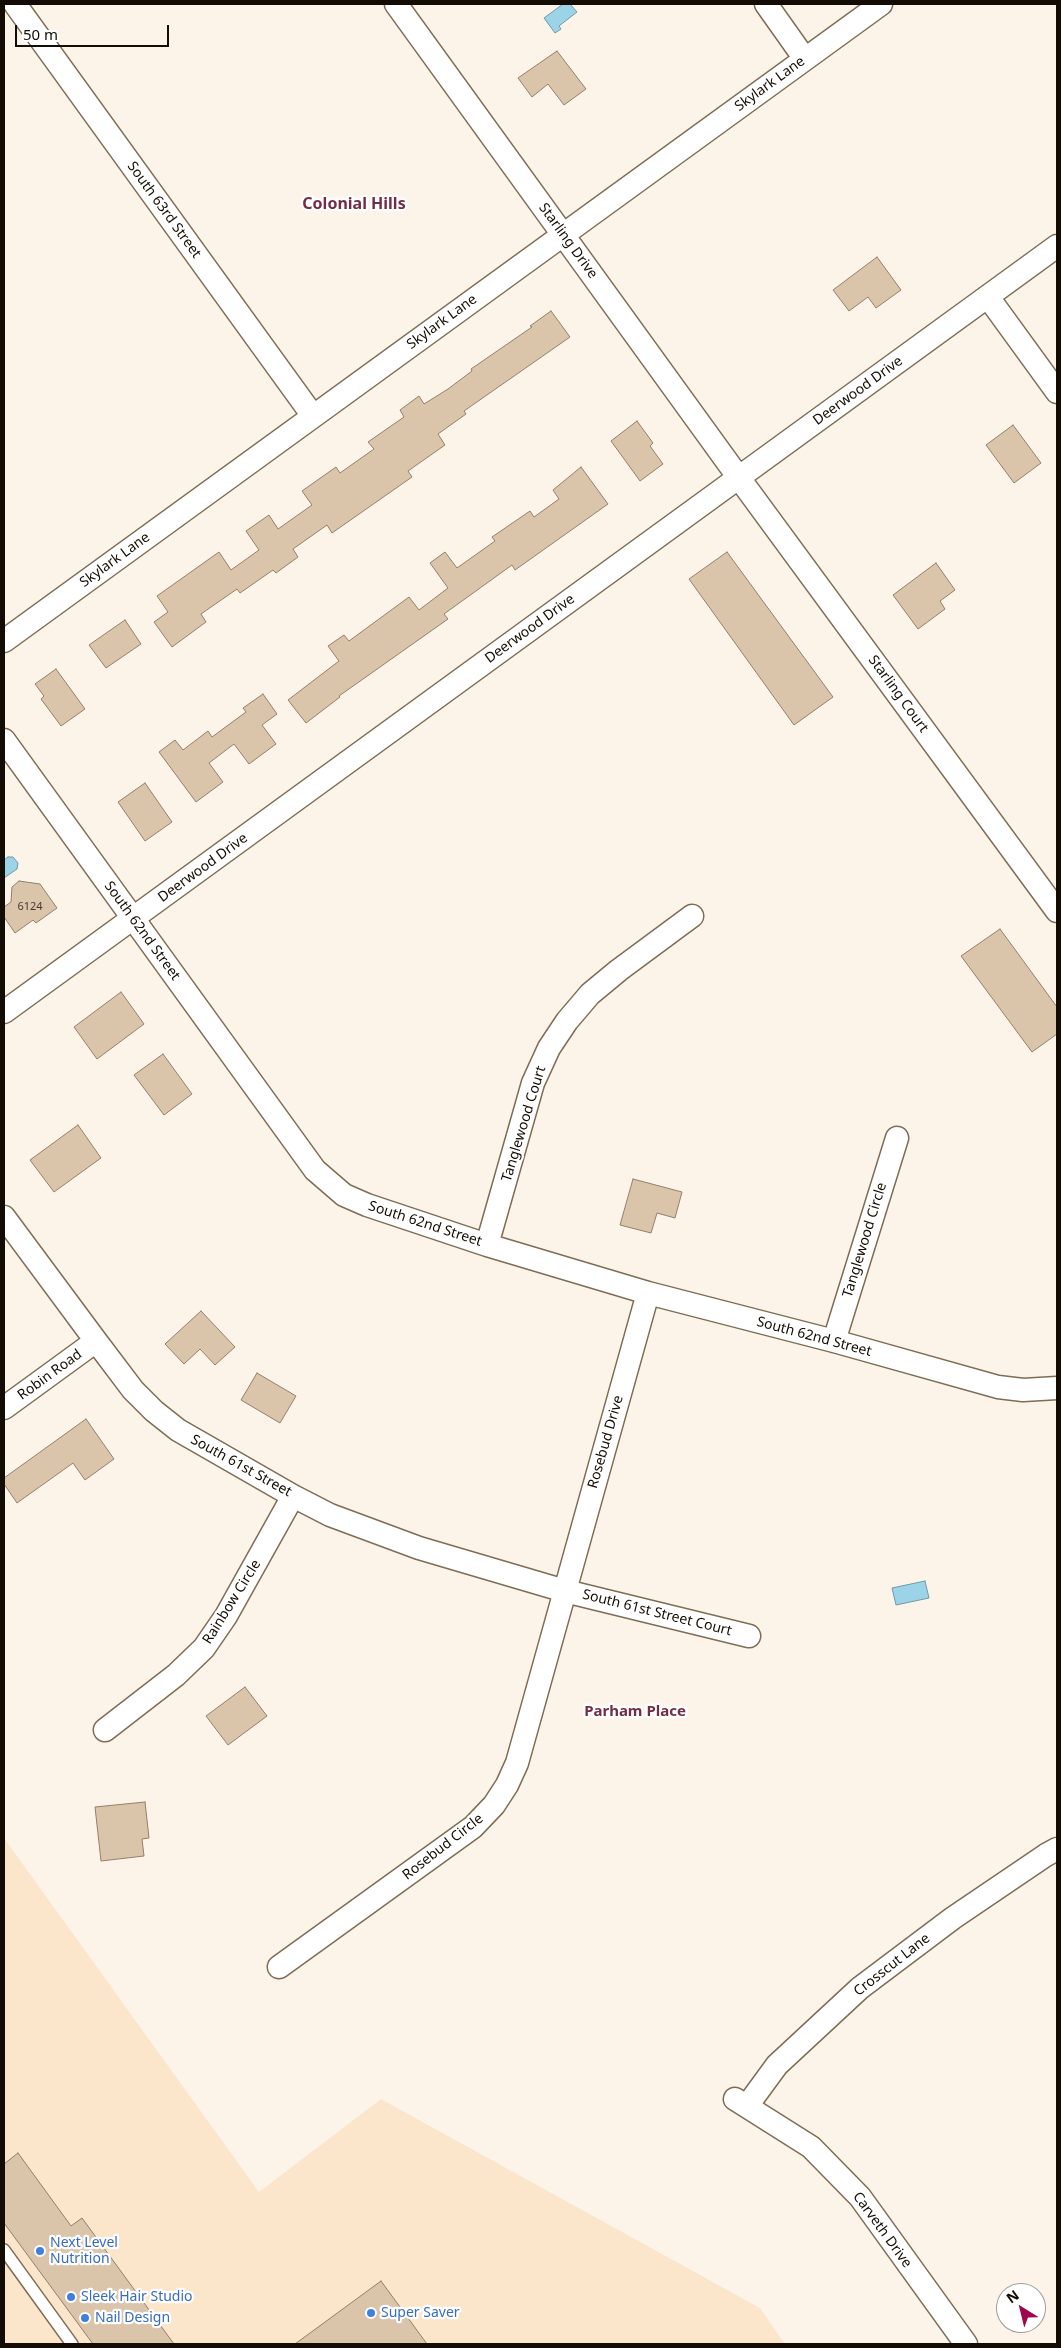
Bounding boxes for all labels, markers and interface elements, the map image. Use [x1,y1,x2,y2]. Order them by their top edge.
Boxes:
scale bar [18,15,171,47]
text: 50 m [23,24,58,44]
street label: Skylark Lane [732,53,808,115]
street label: South 63rd Street [123,159,205,261]
district label: Colonial Hills [302,194,406,214]
street label: Starling Drive [535,200,601,282]
street label: Skylark Lane [404,291,480,353]
street label: Deerwood Drive [810,353,906,429]
street label: Skylark Lane [77,529,153,591]
street label: Deerwood Drive [482,591,578,667]
street label: Starling Court [864,652,932,736]
street label: Deerwood Drive [155,830,251,906]
street label: South 62nd Street [100,878,184,984]
house number: 6124 [17,900,43,914]
street label: Tanglewood Court [498,1064,550,1184]
street label: Tanglewood Circle [840,1180,890,1300]
street label: South 62nd Street [366,1198,484,1250]
street label: South 62nd Street [755,1314,873,1360]
street label: Robin Road [15,1346,85,1404]
street label: Rosebud Drive [585,1394,627,1490]
street label: South 61st Street [188,1431,294,1501]
street label: Rainbow Circle [199,1557,265,1647]
street label: South 61st Street Court [581,1586,733,1640]
district label: Parham Place [584,1703,686,1721]
street label: Rosebud Circle [399,1810,487,1884]
street label: Crosscut Lane [851,1930,933,2000]
street label: Carveth Drive [849,2189,915,2271]
place label: Next Level Nutrition [50,2235,118,2268]
marker: Next Level Nutrition [34,2245,46,2257]
north arrow [996,2283,1046,2333]
text: N [1002,2285,1023,2307]
place label: Sleek Hair Studio [81,2289,193,2305]
marker: Sleek Hair Studio [65,2291,77,2303]
place label: Super Saver [381,2305,460,2321]
marker: Super Saver [365,2307,377,2319]
place label: Nail Design [95,2310,170,2326]
marker: Nail Design [79,2312,91,2324]

